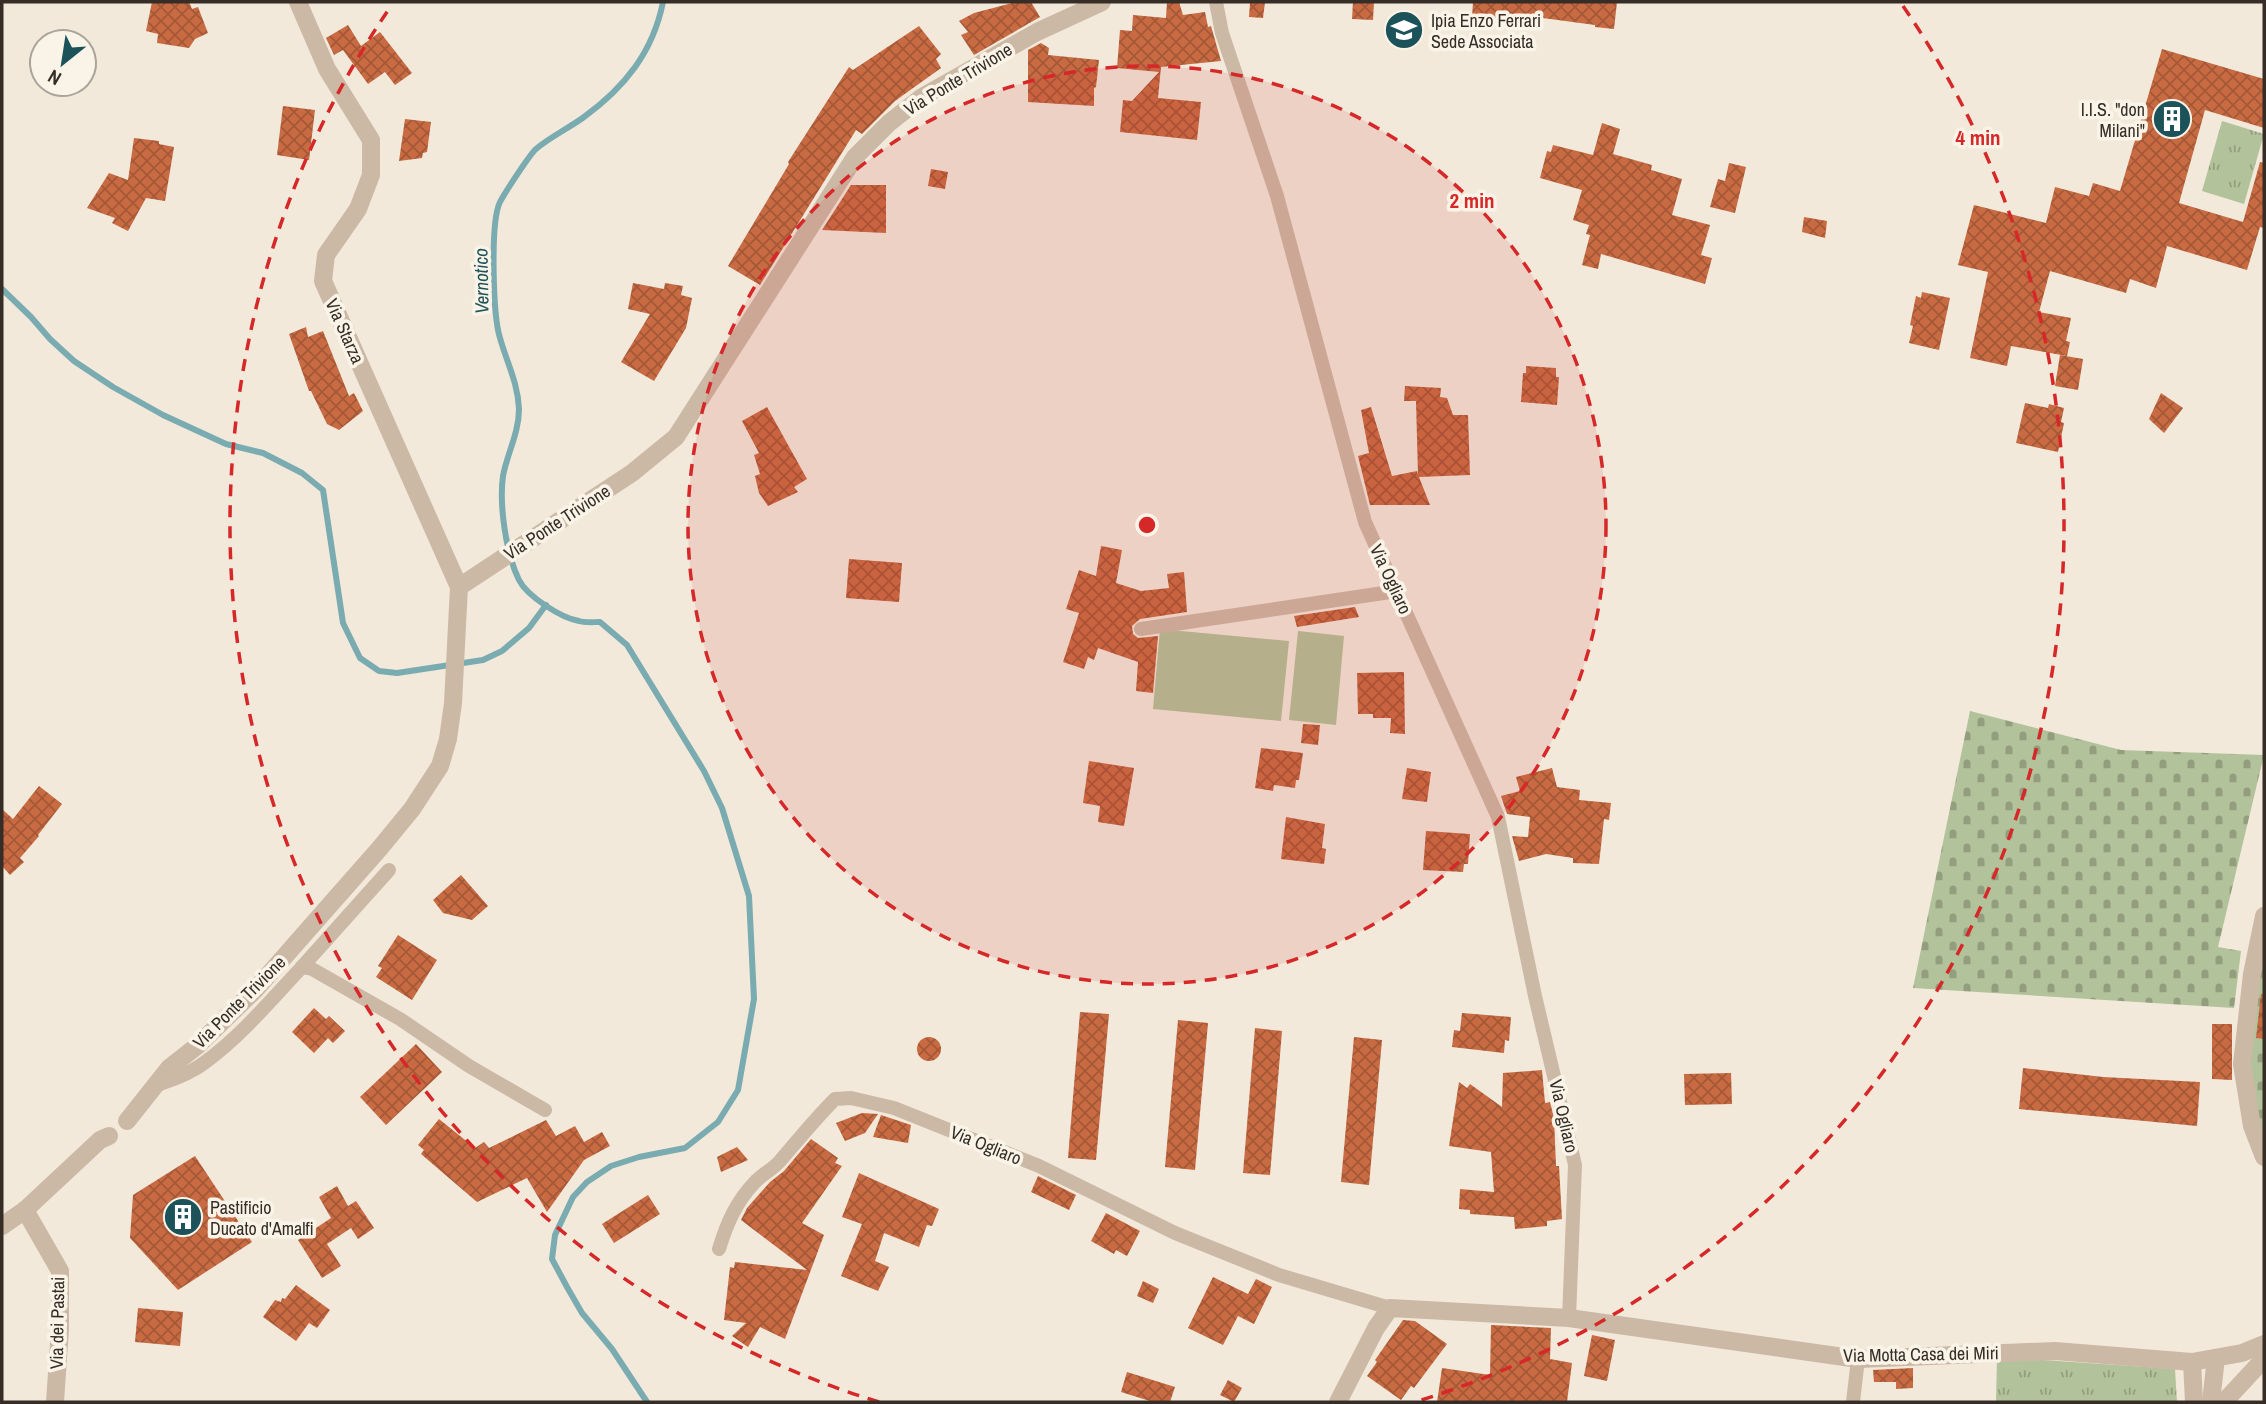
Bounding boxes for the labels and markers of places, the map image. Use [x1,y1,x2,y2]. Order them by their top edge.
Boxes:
place label: Ipia Enzo Ferrari Sede Associata [1431,8,1541,54]
school or university icon: Ipia Enzo Ferrari Sede Associata [1383,9,1425,51]
place label: I.I.S. "don Milani" [2081,97,2145,143]
building icon: I.I.S. "don Milani" [2151,98,2193,140]
centre of rings [1135,513,1159,537]
place label: Pastificio Ducato d'Amalfi [210,1195,314,1241]
building icon: Pastificio Ducato d'Amalfi [162,1196,204,1238]

